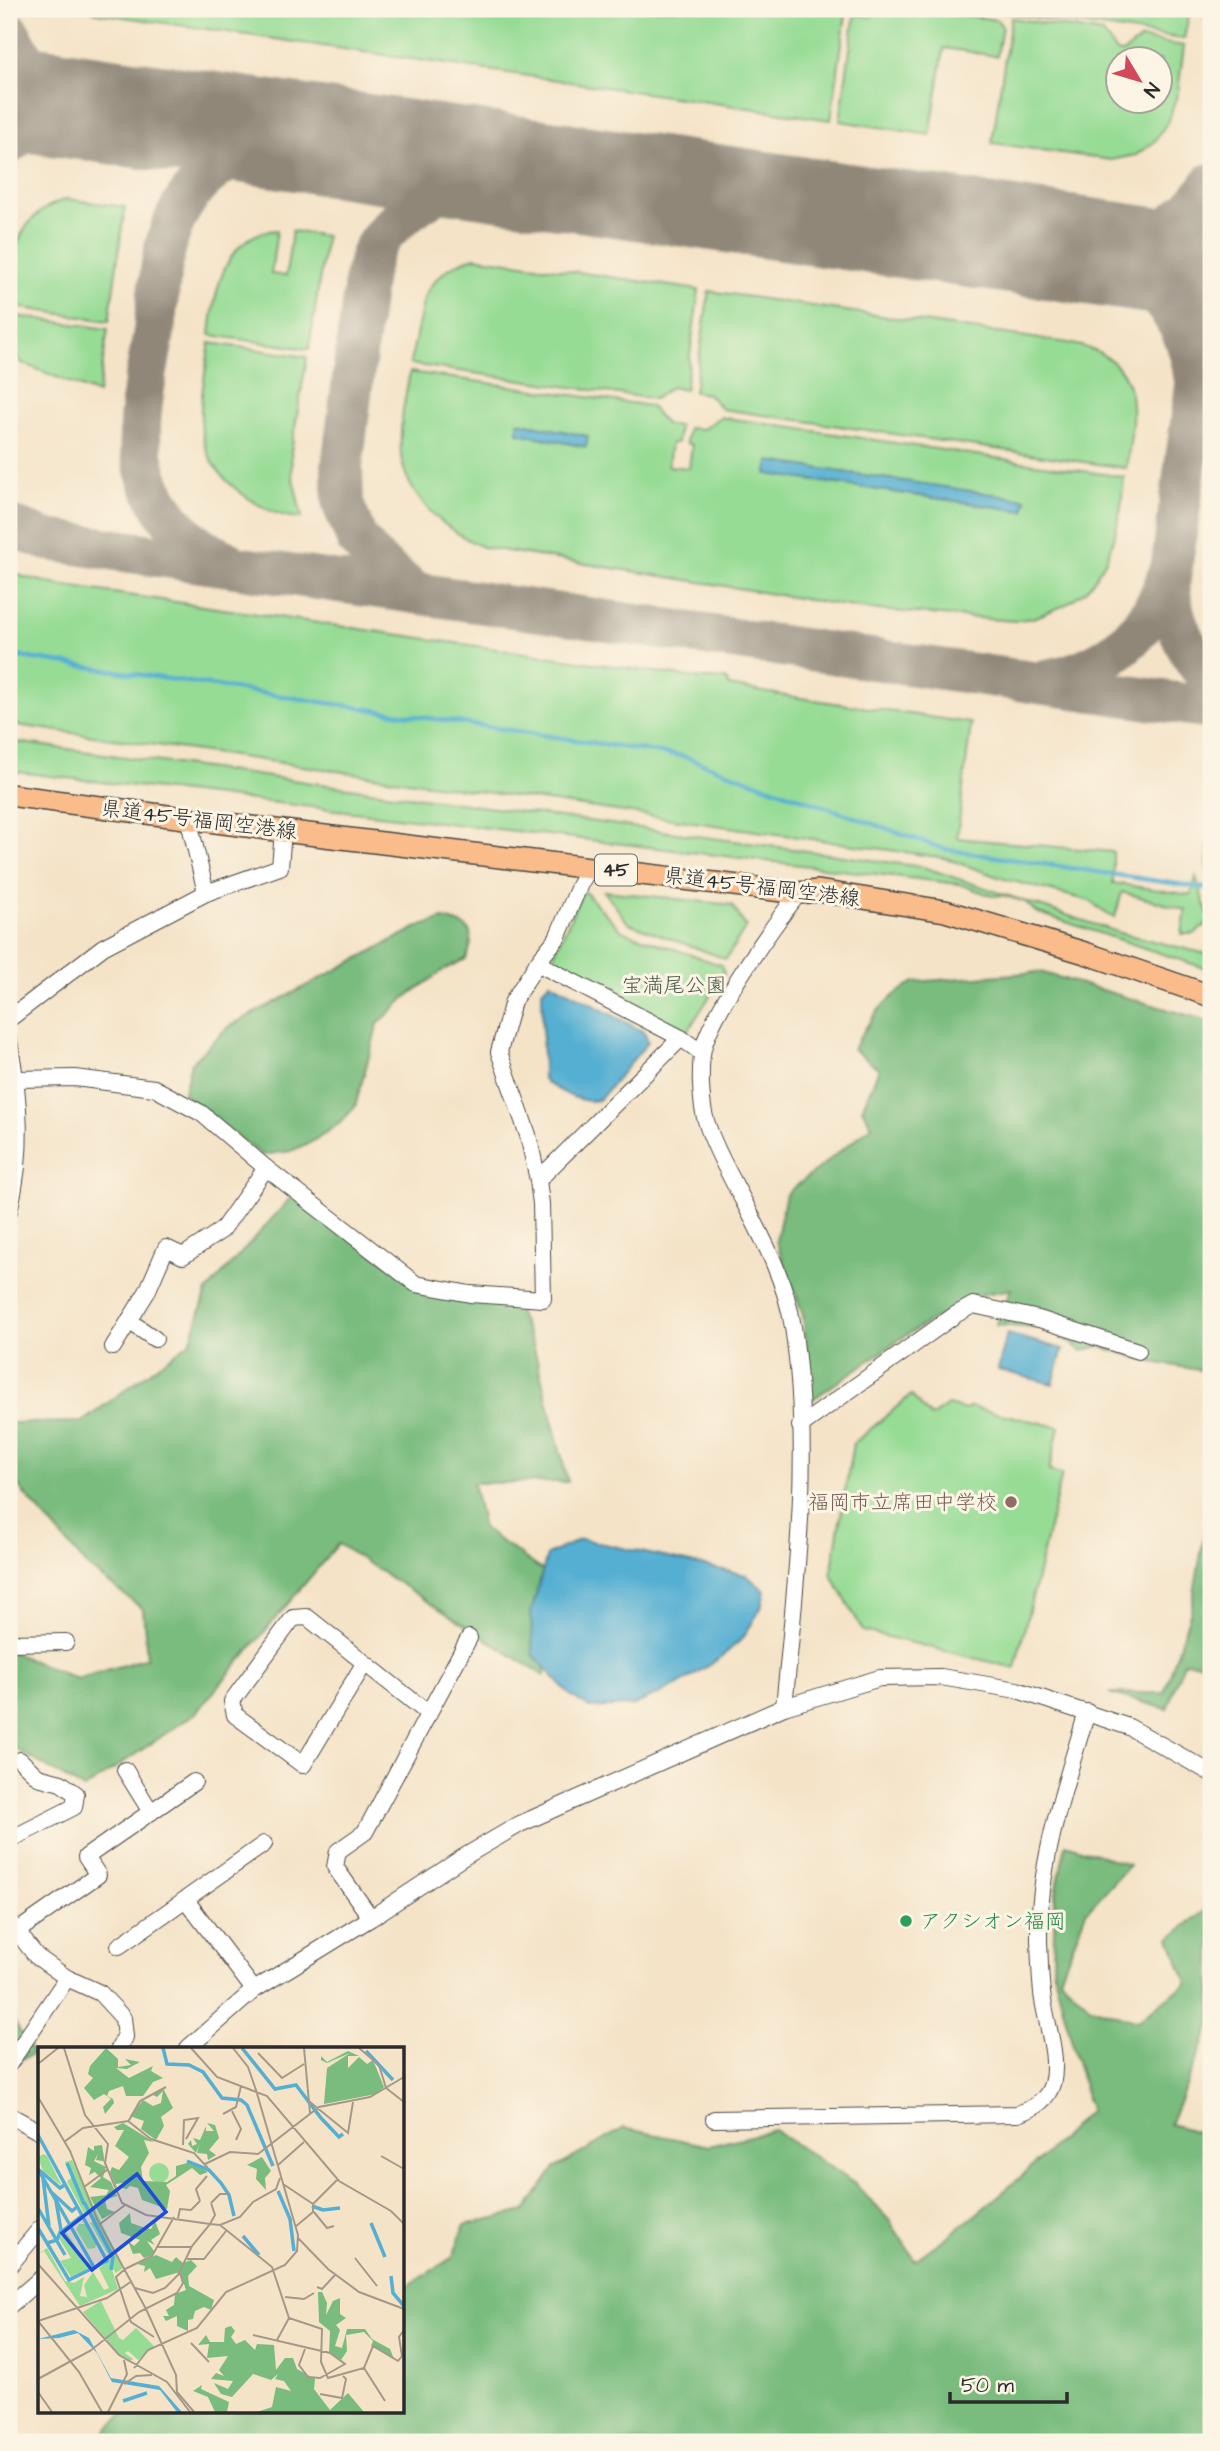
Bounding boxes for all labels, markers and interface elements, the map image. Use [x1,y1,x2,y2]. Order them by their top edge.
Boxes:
north arrow [1104,46,1174,116]
text: N [1137,77,1166,103]
street label: 県道45号福岡空港線 [99,794,299,846]
road number: 45 [595,855,637,886]
street label: 県道45号福岡空港線 [662,861,862,913]
park label: 宝満尾公園 [622,971,727,1000]
place label: 福岡市立席田中学校 [808,1488,997,1517]
marker: 福岡市立席田中学校 [1003,1494,1019,1510]
place label: アクシオン福岡 [920,1907,1066,1936]
marker: アクシオン福岡 [898,1913,914,1929]
inset map [38,2047,404,2412]
scale bar [950,2360,1068,2404]
text: 50 m [961,2371,1015,2400]

